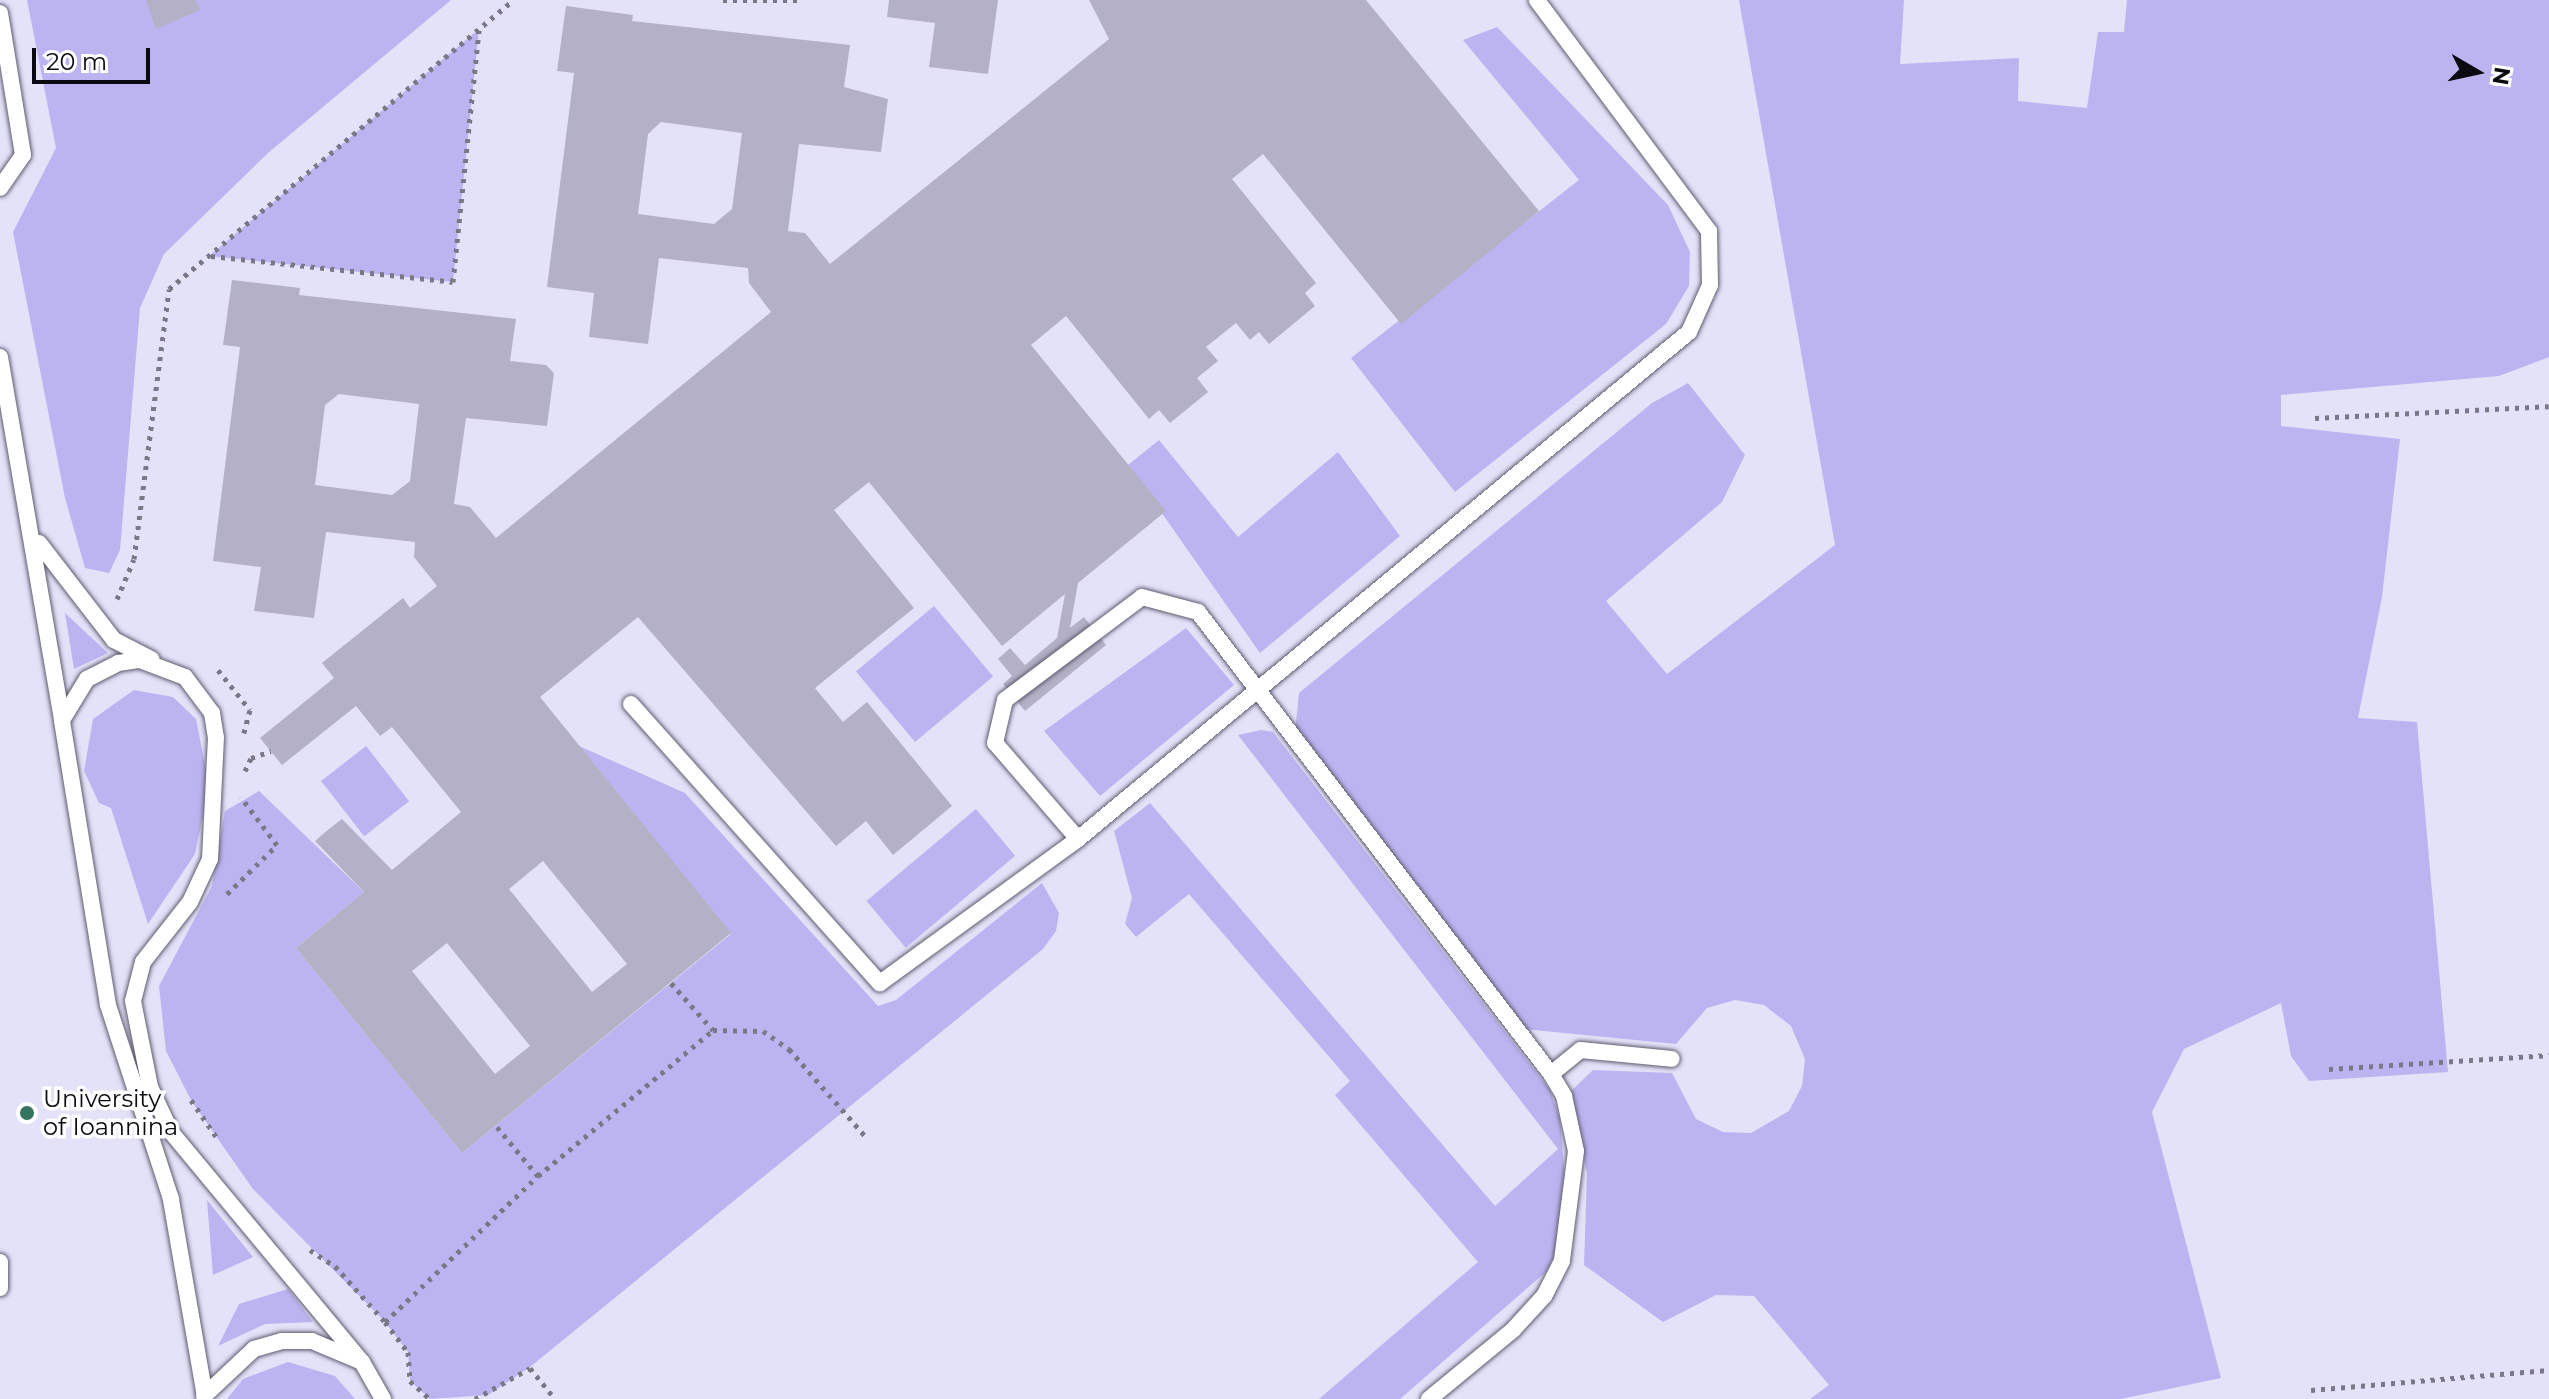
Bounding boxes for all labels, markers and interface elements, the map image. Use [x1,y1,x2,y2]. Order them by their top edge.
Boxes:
scale bar [36,32,154,82]
north arrow [2437,32,2517,112]
text: 20 m [46,47,107,76]
text: N [2486,65,2516,87]
place label: University of Ioannina [43,1085,178,1141]
marker: University of Ioannina [18,1104,36,1122]

